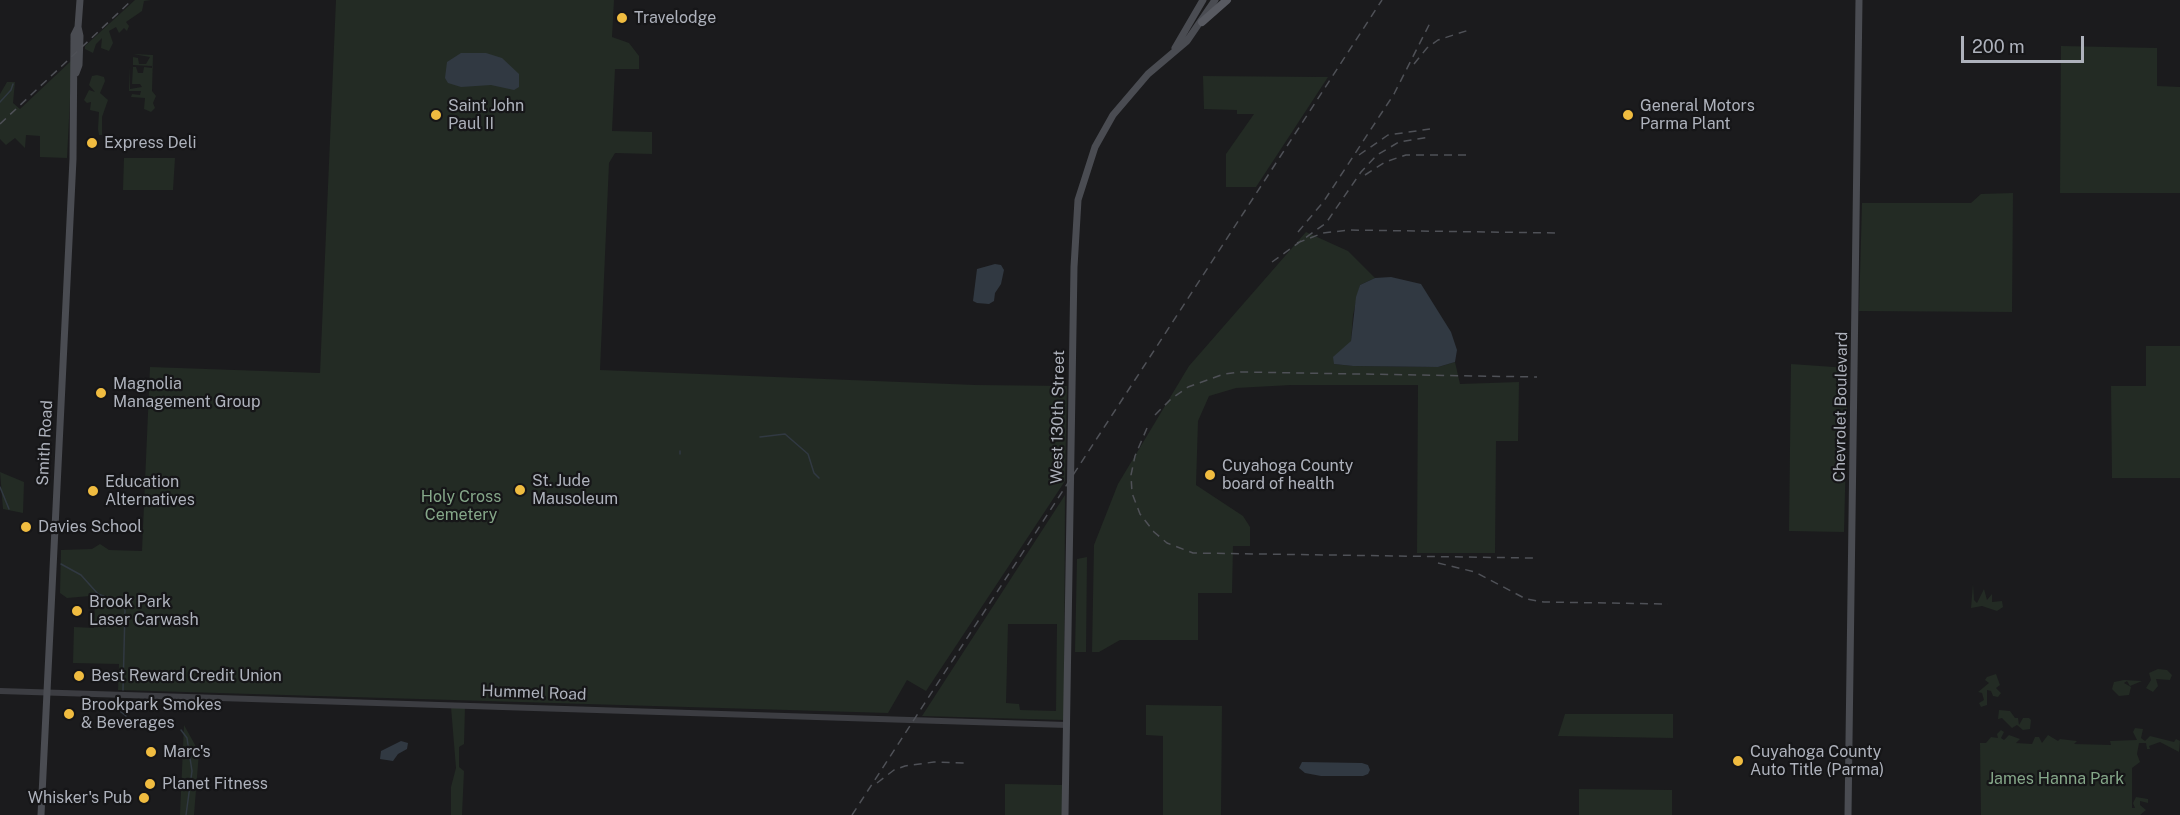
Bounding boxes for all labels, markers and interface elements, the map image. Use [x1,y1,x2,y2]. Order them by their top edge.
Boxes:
place label: Travelodge [634,8,716,28]
marker: Travelodge [615,11,629,25]
scale bar [1964,24,2087,62]
text: 200 m [1972,36,2025,57]
place label: Saint John Paul II [448,96,524,134]
place label: General Motors Parma Plant [1640,96,1755,134]
marker: Saint John Paul II [429,108,443,122]
marker: General Motors Parma Plant [1621,108,1635,122]
place label: Express Deli [104,133,196,153]
marker: Express Deli [85,136,99,150]
street label: Chevrolet Boulevard [1830,332,1852,482]
street label: West 130th Street [1047,350,1069,484]
place label: Magnolia Management Group [113,374,260,412]
marker: Magnolia Management Group [94,386,108,400]
street label: Smith Road [33,400,57,486]
place label: Cuyahoga County board of health [1222,456,1353,494]
marker: Cuyahoga County board of health [1203,468,1217,482]
place label: St. Jude Mausoleum [532,471,618,509]
place label: Education Alternatives [105,472,195,510]
marker: St. Jude Mausoleum [513,483,527,497]
marker: Education Alternatives [86,484,100,498]
park label: Holy Cross Cemetery [421,487,501,525]
place label: Davies School [38,517,142,537]
marker: Davies School [19,520,33,534]
place label: Brook Park Laser Carwash [89,592,199,630]
marker: Brook Park Laser Carwash [70,604,84,618]
place label: Best Reward Credit Union [91,666,282,686]
marker: Best Reward Credit Union [72,669,86,683]
street label: Hummel Road [481,682,587,704]
place label: Brookpark Smokes & Beverages [81,695,222,733]
marker: Brookpark Smokes & Beverages [62,707,76,721]
place label: Marc's [163,742,211,762]
place label: Cuyahoga County Auto Title (Parma) [1750,742,1884,780]
marker: Marc's [144,745,158,759]
marker: Cuyahoga County Auto Title (Parma) [1731,754,1745,768]
park label: James Hanna Park [1988,769,2124,789]
place label: Planet Fitness [162,774,268,794]
marker: Planet Fitness [143,777,157,791]
place label: Whisker's Pub [28,788,132,808]
marker: Whisker's Pub [137,791,151,805]

